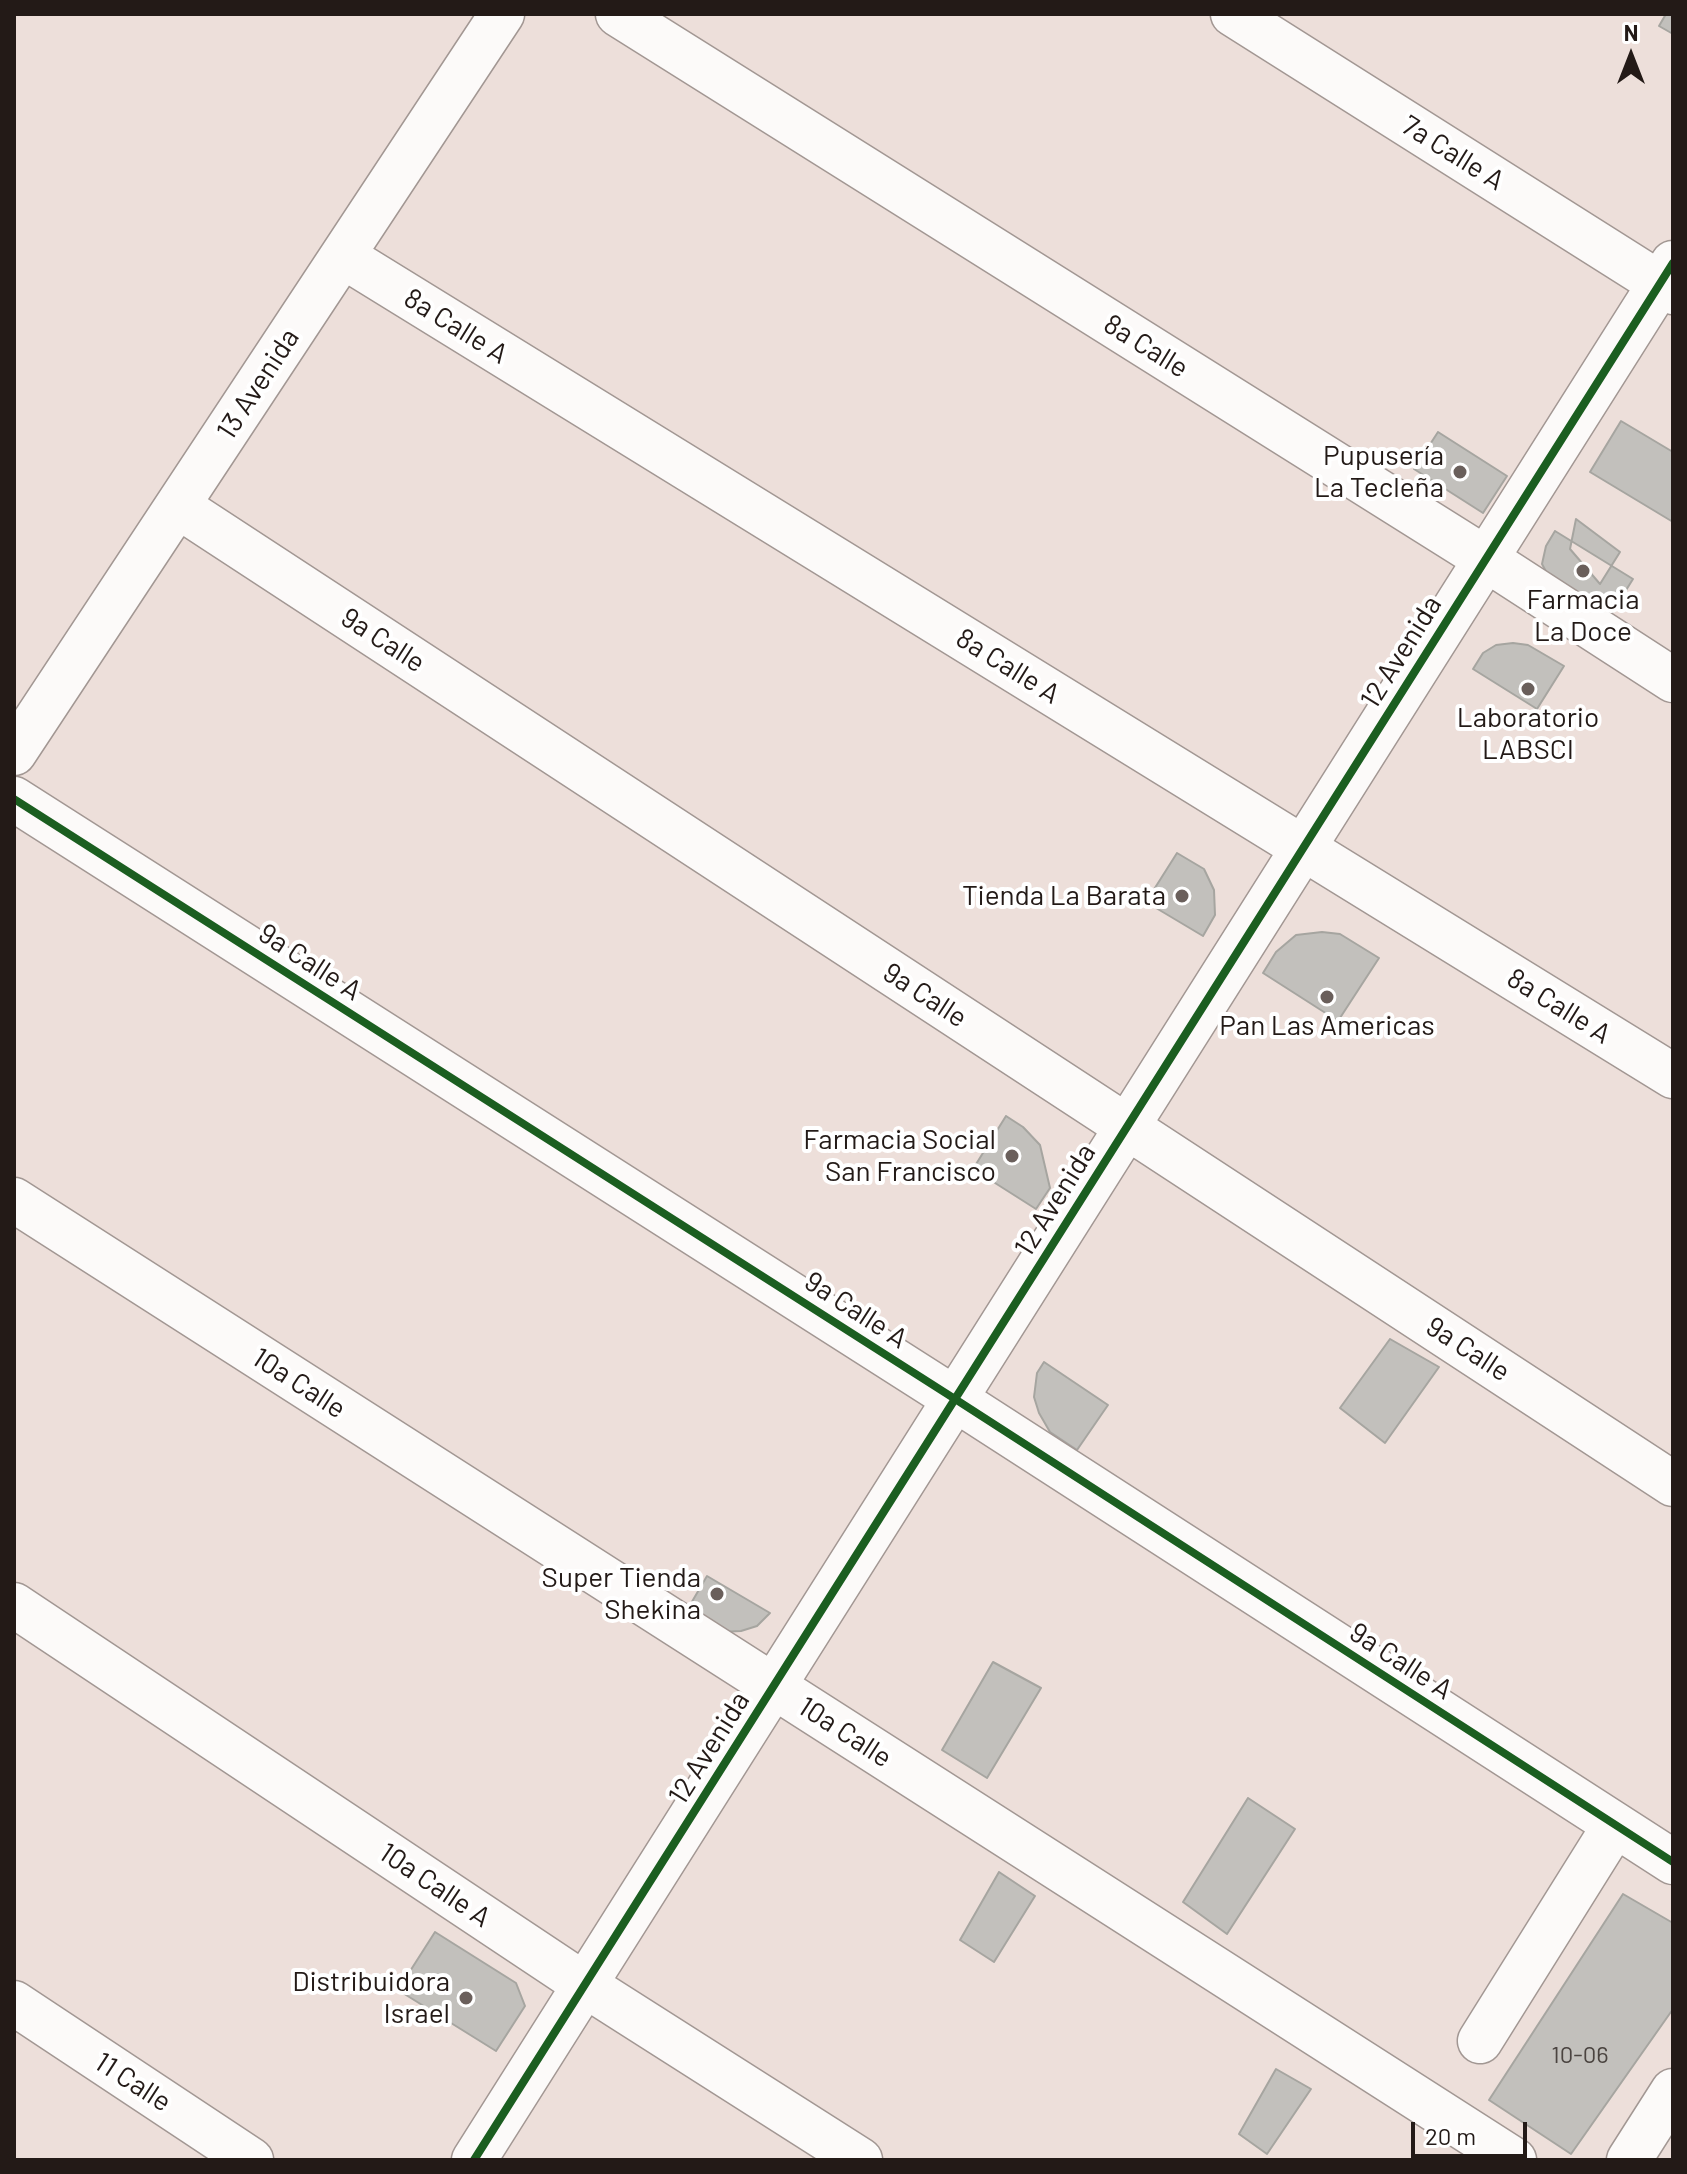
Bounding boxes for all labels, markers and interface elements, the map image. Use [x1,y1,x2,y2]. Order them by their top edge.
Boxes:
north arrow [1591,16,1671,96]
text: N [1624,19,1638,45]
street label: 7a Calle A [1395,108,1511,198]
street label: 8a Calle A [398,281,514,371]
street label: 8a Calle [1097,307,1195,385]
street label: 13 Avenida [210,322,306,446]
place label: Pupusería La Tecleña [1314,439,1444,505]
marker: Pupusería La Tecleña [1451,463,1469,481]
marker: Farmacia La Doce [1574,562,1592,580]
place label: Farmacia La Doce [1527,583,1639,649]
street label: 12 Avenida [1353,590,1449,714]
street label: 9a Calle [335,600,431,680]
street label: 8a Calle A [950,621,1066,711]
marker: Laboratorio LABSCI [1519,680,1537,698]
place label: Laboratorio LABSCI [1457,701,1599,767]
place label: Tienda La Barata [962,879,1166,913]
marker: Tienda La Barata [1173,887,1191,905]
street label: 9a Calle A [252,916,368,1008]
street label: 9a Calle [877,955,973,1035]
street label: 8a Calle A [1501,961,1617,1051]
marker: Pan Las Americas [1318,988,1336,1006]
place label: Pan Las Americas [1219,1009,1435,1043]
place label: Farmacia Social San Francisco [803,1123,996,1189]
street label: 12 Avenida [1007,1138,1103,1262]
marker: Farmacia Social San Francisco [1003,1147,1021,1165]
street label: 9a Calle A [798,1264,914,1356]
street label: 9a Calle [1420,1309,1516,1389]
street label: 10a Calle [246,1340,352,1426]
place label: Super Tienda Shekina [542,1561,701,1627]
marker: Super Tienda Shekina [708,1585,726,1603]
street label: 9a Calle A [1343,1615,1459,1707]
street label: 12 Avenida [661,1686,757,1810]
street label: 10a Calle [792,1689,898,1775]
street label: 10a Calle A [373,1836,497,1934]
place label: Distribuidora Israel [292,1965,450,2031]
marker: Distribuidora Israel [457,1989,475,2007]
house number: 10-06 [1551,2041,1609,2069]
street label: 11 Calle [89,2045,177,2119]
scale bar [1415,2106,1531,2156]
text: 20 m [1425,2121,1476,2150]

